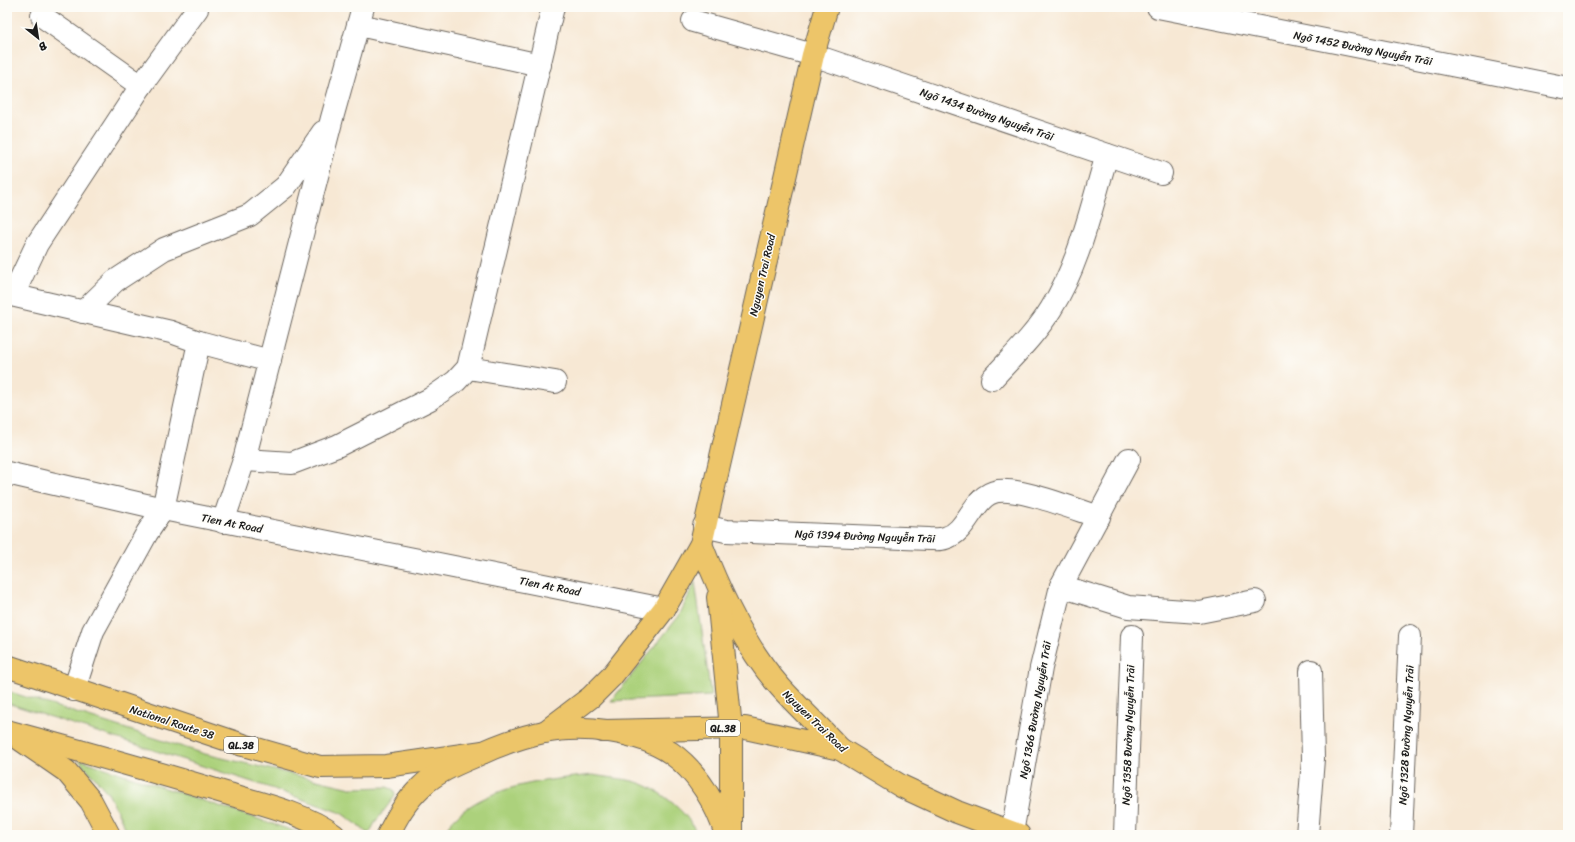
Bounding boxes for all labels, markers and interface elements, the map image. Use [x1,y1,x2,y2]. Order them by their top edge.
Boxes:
north arrow [18,18,58,58]
street label: Ngõ 1452 Đường Nguyễn Trãi [1292,26,1435,71]
text: B [35,36,51,56]
street label: Ngõ 1434 Đường Nguyễn Trãi [917,83,1057,147]
street label: Nguyen Trai Road [744,231,781,318]
street label: Tien At Road [200,508,265,539]
street label: Ngõ 1394 Đường Nguyễn Trãi [794,525,937,548]
street label: Tien At Road [518,571,583,602]
street label: Ngõ 1366 Đường Nguyễn Trãi [1014,639,1057,780]
street label: Ngõ 1358 Đường Nguyễn Trãi [1117,664,1140,805]
street label: Ngõ 1328 Đường Nguyễn Trãi [1393,664,1420,805]
street label: Nguyen Trai Road [778,685,852,758]
street label: National Route 38 [127,700,217,745]
road number: QL.38 [706,720,740,736]
road number: QL.38 [224,737,258,753]

